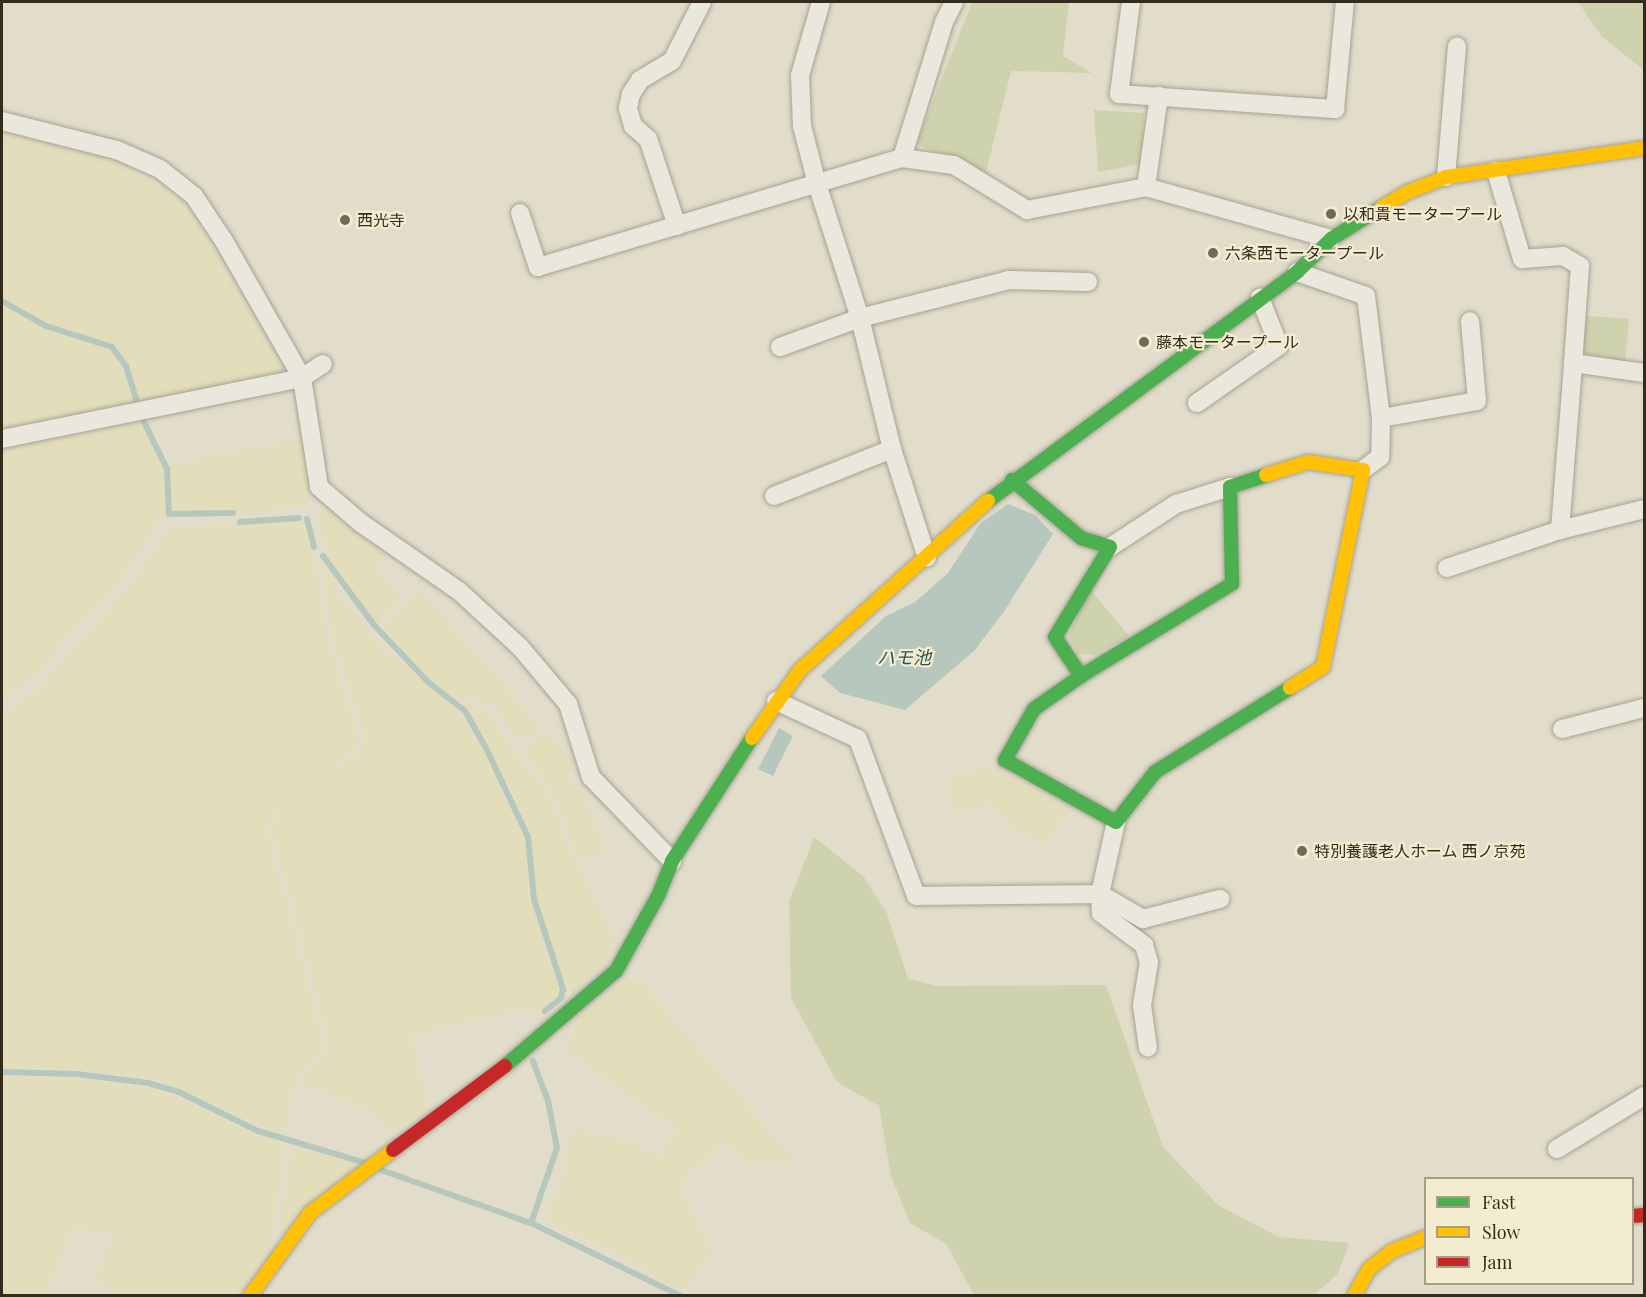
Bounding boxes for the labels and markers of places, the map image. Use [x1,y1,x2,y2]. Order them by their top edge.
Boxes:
place label: 以和貴モータープール [1343,204,1503,224]
marker: 以和貴モータープール [1324,207,1338,221]
place label: 西光寺 [357,210,405,230]
marker: 西光寺 [338,213,352,227]
place label: 六条西モータープール [1225,243,1385,263]
marker: 六条西モータープール [1206,246,1220,260]
place label: 藤本モータープール [1156,332,1300,352]
marker: 藤本モータープール [1137,335,1151,349]
place label: 特別養護老人ホーム 西ノ京苑 [1314,841,1526,861]
marker: 特別養護老人ホーム 西ノ京苑 [1295,844,1309,858]

